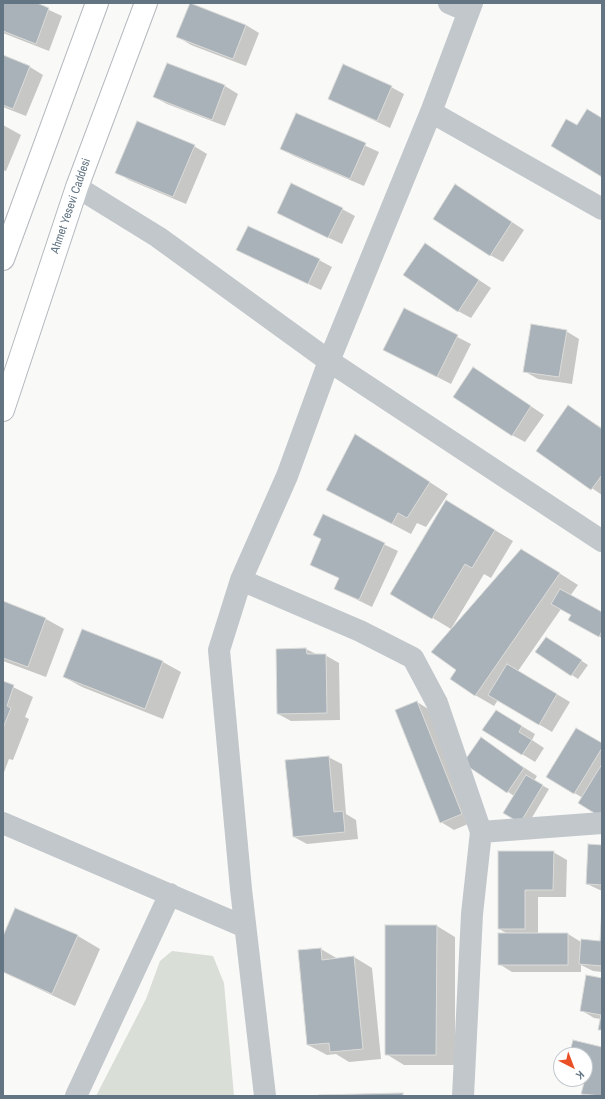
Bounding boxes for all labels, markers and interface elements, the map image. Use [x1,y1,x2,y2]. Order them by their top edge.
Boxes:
street label: Ahmet Yesevi Caddesi [48,156,94,256]
north arrow [553,1047,593,1087]
text: K [573,1068,587,1083]

